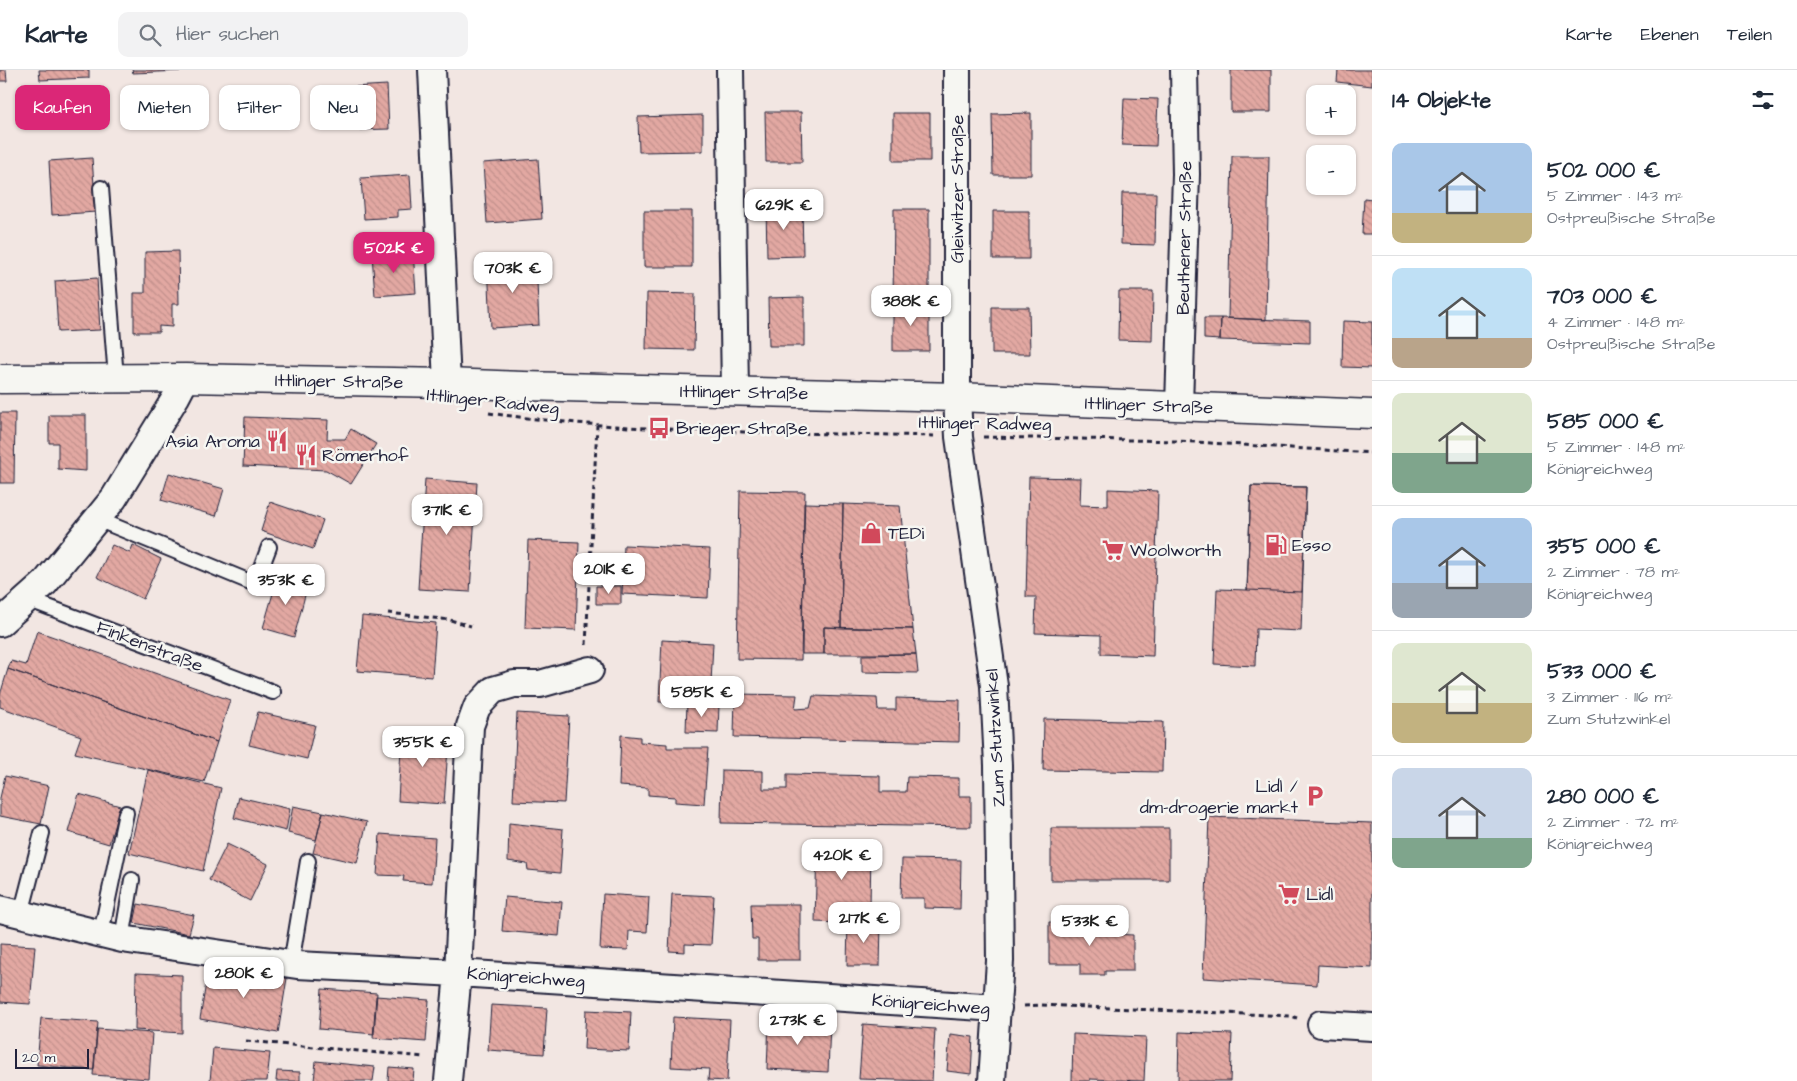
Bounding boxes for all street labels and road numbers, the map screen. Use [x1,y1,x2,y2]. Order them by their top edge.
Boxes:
street label: Gleiwitzer Straße [945,114,970,263]
street label: Beuthener Straße [1171,161,1198,315]
street label: Ittlinger Straße [275,368,404,396]
street label: Ittlinger Straße [680,379,809,407]
street label: Ittlinger Radweg [426,382,560,422]
street label: Ittlinger Straße [1084,391,1214,421]
street label: Ittlinger Radweg [918,410,1052,438]
street label: Finkenstraße [93,615,207,678]
street label: Zum Stutzwinkel [979,668,1012,808]
street label: Königreichweg [466,961,586,995]
street label: Königreichweg [871,988,991,1022]

